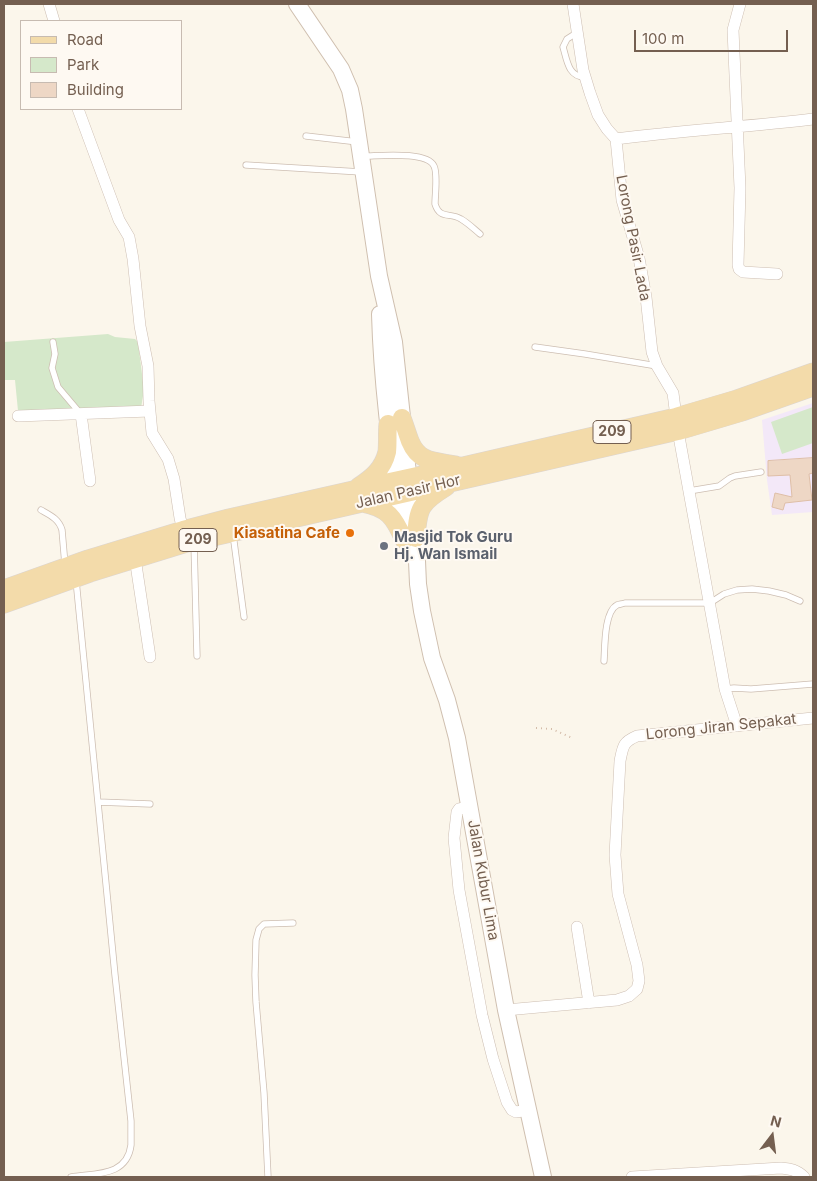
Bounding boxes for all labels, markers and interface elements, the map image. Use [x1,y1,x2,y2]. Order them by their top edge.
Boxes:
legend [20,20,182,110]
scale bar [637,20,791,52]
text: 100 m [642,29,684,48]
text: Road [67,30,103,49]
text: Park [67,55,99,74]
text: Building [67,80,124,99]
street label: Lorong Pasir Lada [612,173,654,303]
road number: 209 [593,421,631,444]
street label: Jalan Pasir Hor [354,471,462,513]
place label: Kiasatina Cafe [234,524,340,542]
marker: Kiasatina Cafe [344,527,356,539]
road number: 209 [179,528,217,552]
place label: Masjid Tok Guru Hj. Wan Ismail [394,528,513,563]
marker: Masjid Tok Guru Hj. Wan Ismail [378,540,390,552]
street label: Lorong Jiran Sepakat [645,710,797,744]
street label: Jalan Kubur Lima [464,818,502,942]
north arrow [747,1111,797,1161]
text: N [769,1111,783,1131]

